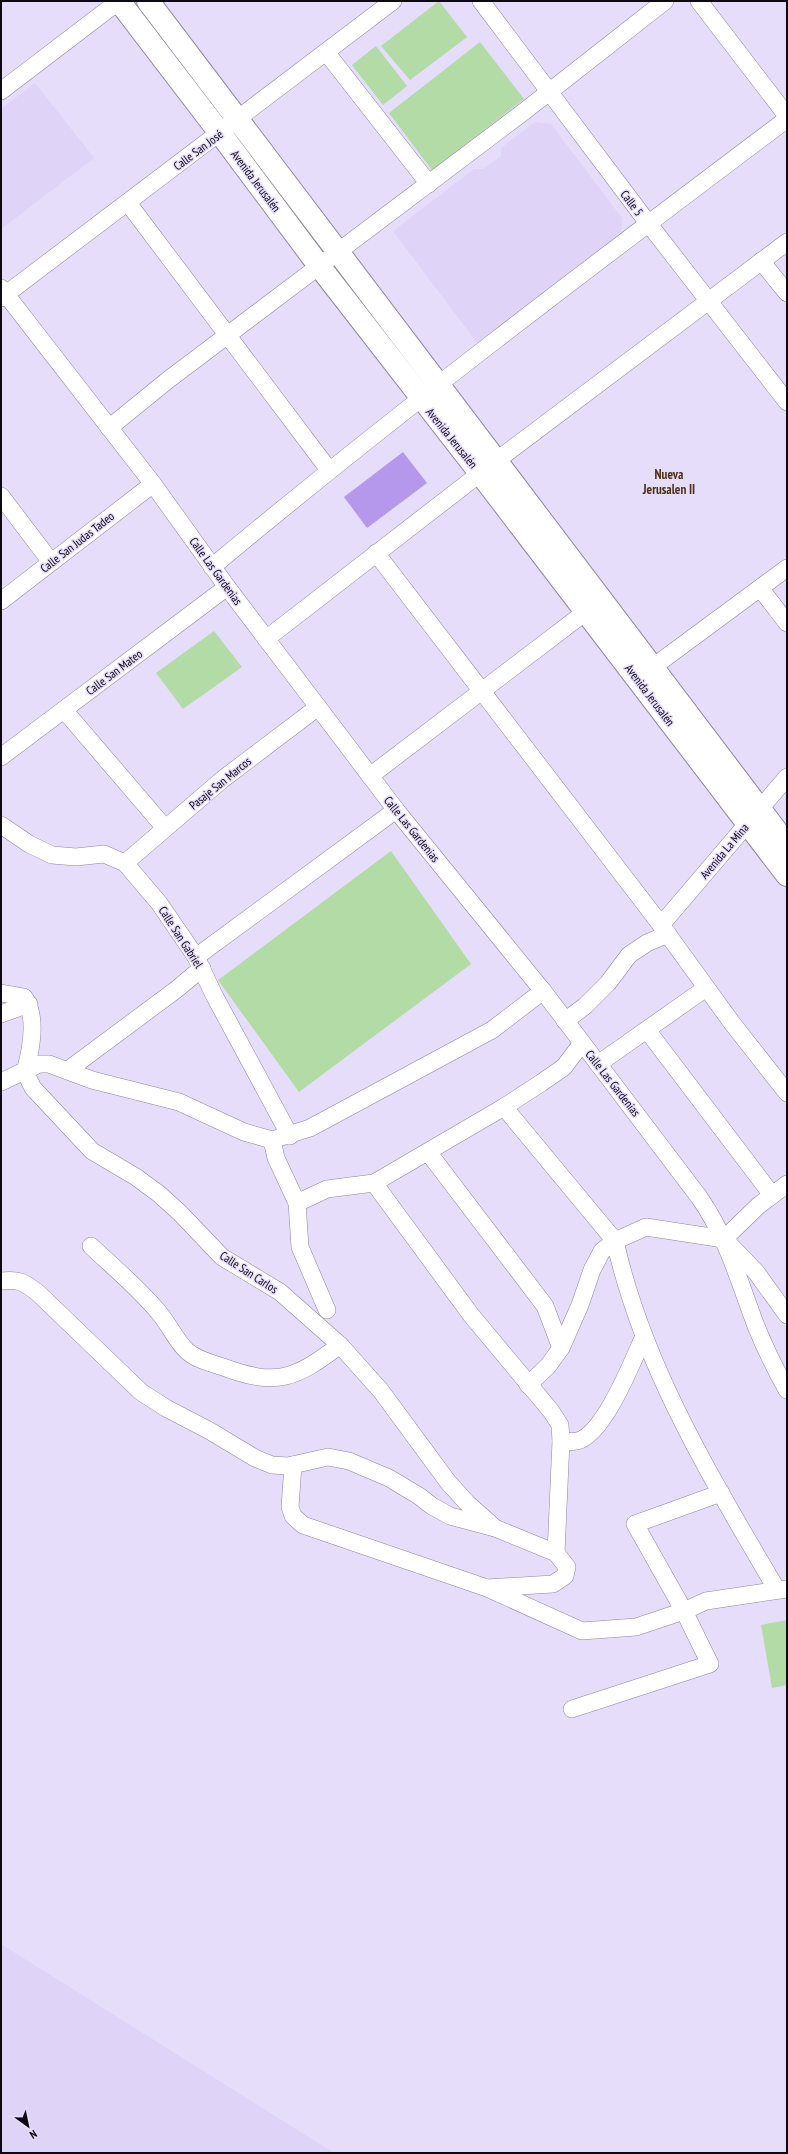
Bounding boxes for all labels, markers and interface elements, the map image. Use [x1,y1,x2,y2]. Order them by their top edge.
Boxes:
street label: Calle San José [170,127,226,173]
street label: Avenida Jerusalén [228,147,284,215]
street label: Calle 5 [617,187,647,219]
street label: Avenida Jerusalén [423,405,481,471]
district label: Nueva Jerusalen II [642,466,695,498]
street label: Calle San Judas Tadeo [37,508,117,576]
street label: Calle Las Gardenias [186,534,246,608]
street label: Calle San Mateo [83,646,145,698]
street label: Avenida Jerusalén [622,661,678,729]
street label: Pasaje San Marcos [186,753,254,813]
street label: Calle Las Gardenias [381,793,443,865]
street label: Avenida La Mina [696,820,752,882]
street label: Calle San Gabriel [155,903,207,971]
street label: Calle Las Gardenias [582,1047,644,1119]
street label: Calle San Carlos [217,1248,281,1296]
north arrow [8,2106,48,2146]
text: N [27,2127,40,2142]

